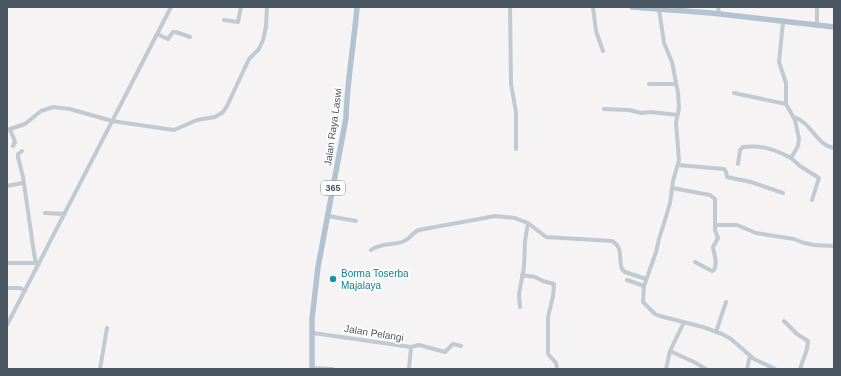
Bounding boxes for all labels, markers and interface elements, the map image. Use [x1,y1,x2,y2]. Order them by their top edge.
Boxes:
street label: Jalan Raya Laswi [322,87,344,167]
road number: 365 [321,181,345,195]
place label: Borma Toserba Majalaya [341,268,409,291]
marker: Borma Toserba Majalaya [328,274,338,284]
street label: Jalan Pelangi [343,323,405,343]

